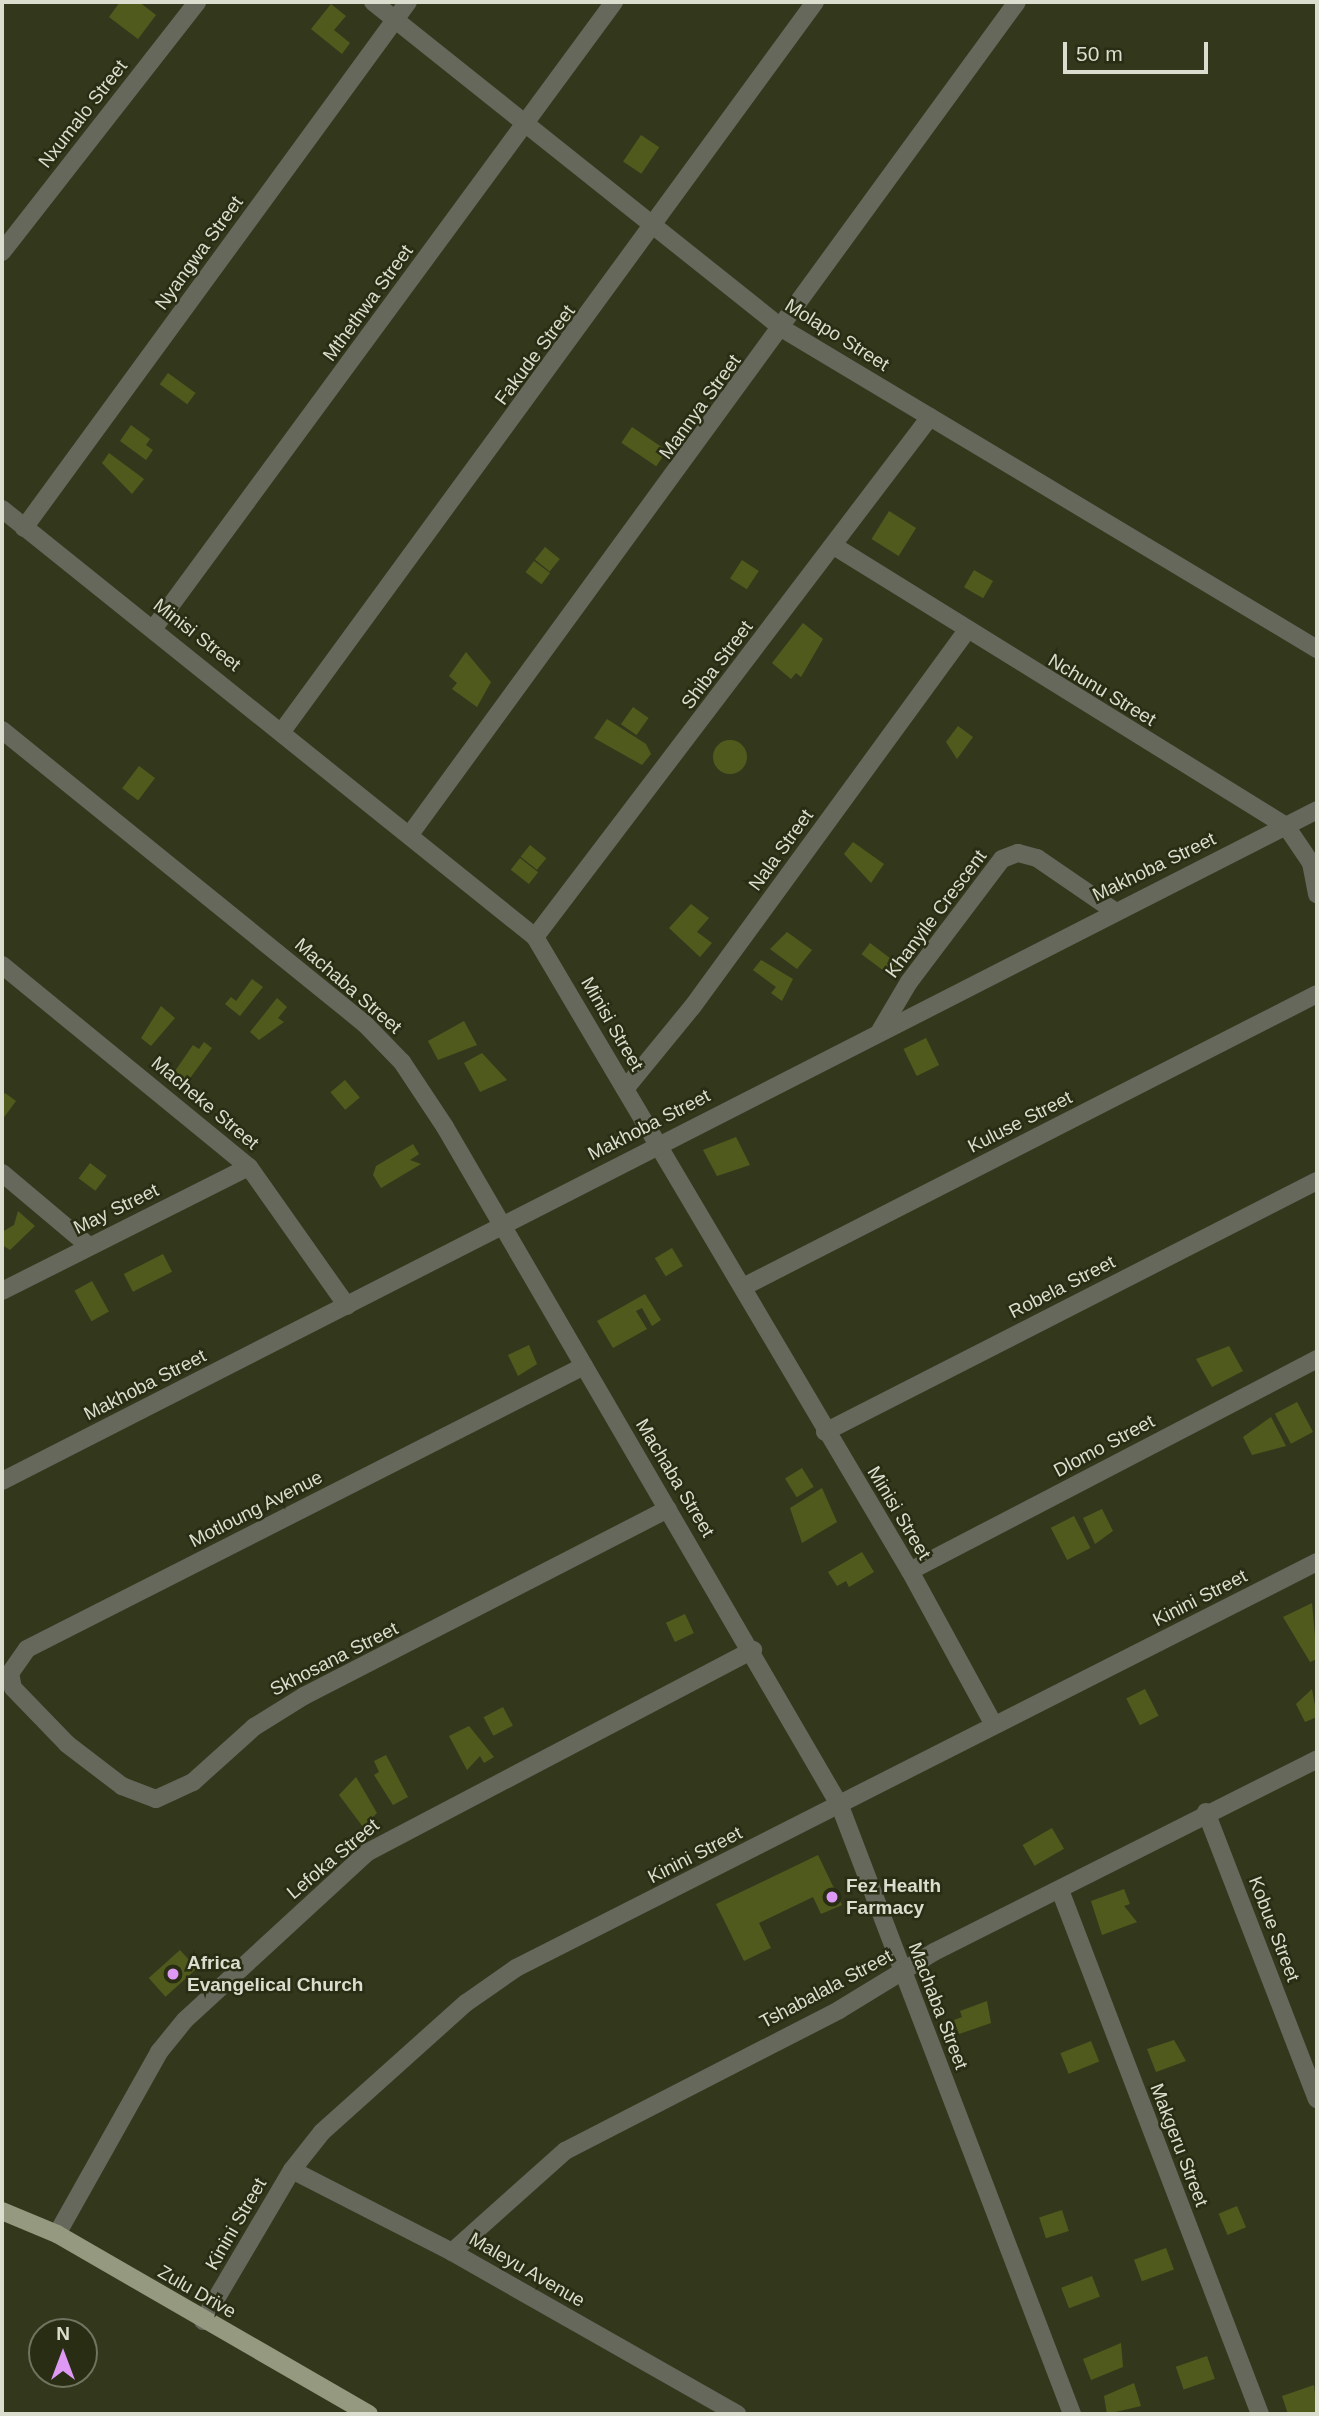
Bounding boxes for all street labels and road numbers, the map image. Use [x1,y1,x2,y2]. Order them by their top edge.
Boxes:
street label: Nxumalo Street [34,55,132,173]
street label: Nyangwa Street [150,192,248,314]
street label: Mthethwa Street [318,240,418,366]
street label: Molapo Street [781,294,893,376]
street label: Fakude Street [490,300,580,410]
street label: Mannya Street [654,350,746,464]
street label: Minisi Street [149,594,245,676]
street label: Shiba Street [676,616,758,714]
street label: Nchunu Street [1044,649,1160,731]
street label: Nala Street [744,805,818,895]
street label: Makhoba Street [1089,827,1219,907]
street label: Khanyile Crescent [880,846,992,982]
street label: Machaba Street [290,933,406,1039]
street label: Minisi Street [576,973,648,1075]
street label: Macheke Street [147,1052,263,1154]
street label: Makhoba Street [584,1084,714,1166]
street label: Kuluse Street [964,1086,1076,1158]
street label: May Street [70,1179,162,1239]
street label: Robela Street [1005,1250,1119,1324]
street label: Makhoba Street [80,1344,210,1426]
street label: Dlomo Street [1050,1410,1158,1482]
street label: Machaba Street [631,1415,719,1541]
street label: Minisi Street [862,1462,936,1564]
street label: Motloung Avenue [185,1465,327,1553]
street label: Kinini Street [1149,1565,1251,1631]
street label: Skhosana Street [266,1617,402,1701]
street label: Lefoka Street [282,1814,384,1904]
street label: Kinini Street [644,1822,746,1888]
street label: Kobue Street [1243,1873,1305,1985]
street label: Machaba Street [903,1939,973,2073]
street label: Tshabalala Street [756,1944,896,2034]
street label: Makgeru Street [1145,2080,1213,2210]
street label: Kinini Street [201,2174,271,2274]
street label: Maleyu Avenue [465,2227,589,2313]
street label: Zulu Drive [154,2260,240,2324]

